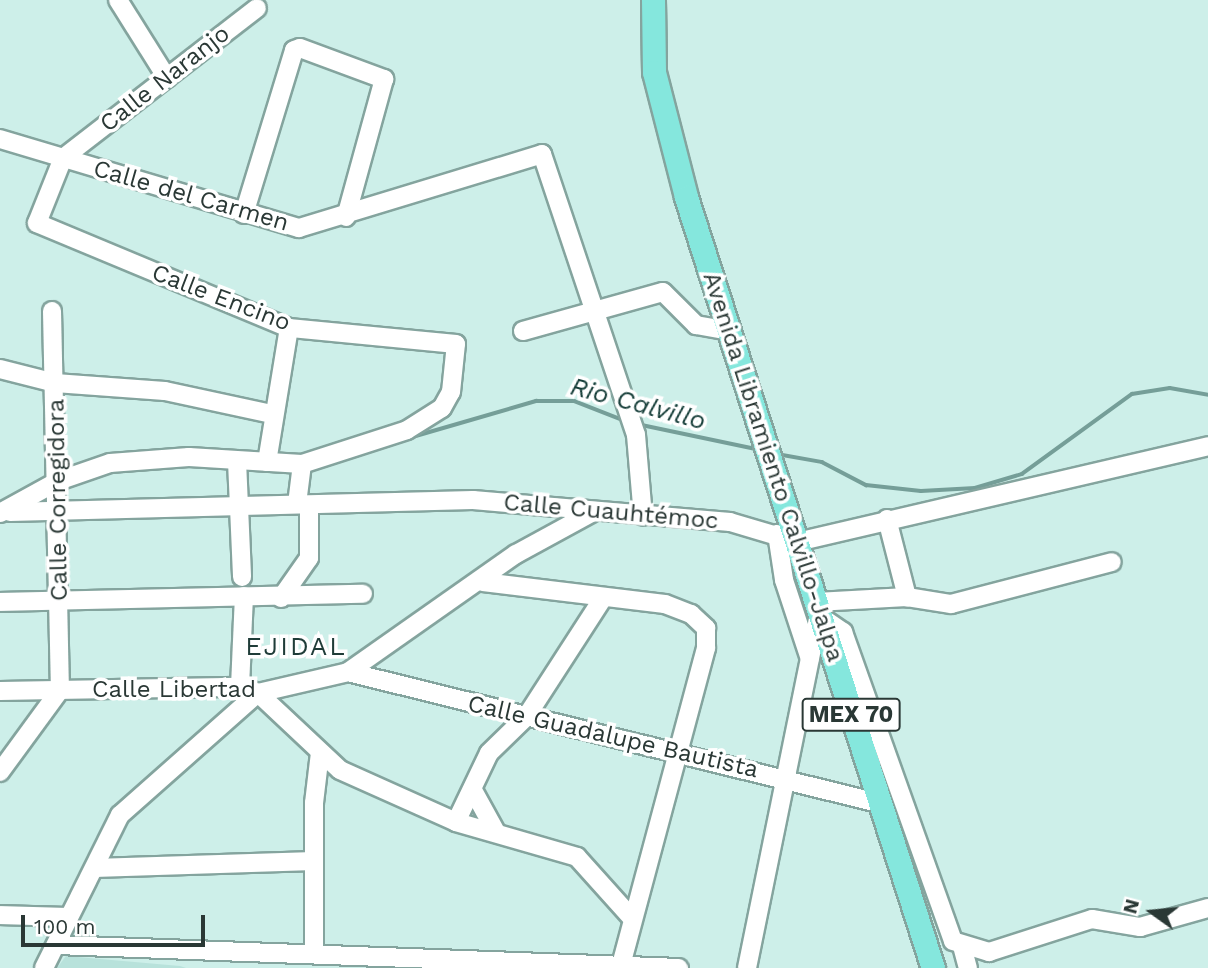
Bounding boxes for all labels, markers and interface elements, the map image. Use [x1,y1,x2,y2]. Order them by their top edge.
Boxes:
street label: Calle Naranjo [94,19,236,139]
street label: Calle del Carmen [90,154,292,238]
street label: Calle Encino [148,258,294,338]
street label: Avenida Libramiento Calvillo-Jalpa [696,268,850,666]
water label: Rio Calvillo [567,371,709,437]
street label: Calle Corregidora [42,399,74,601]
street label: Calle Cuauhtémoc [502,488,720,536]
district label: EJIDAL [246,631,346,663]
street label: Calle Libertad [92,676,256,704]
street label: Calle Guadalupe Bautista [465,690,761,784]
road number: MEX 70 [800,695,902,734]
north arrow [1117,877,1187,947]
text: N [1118,897,1144,916]
scale bar [24,902,208,946]
text: 100 m [34,914,96,939]

